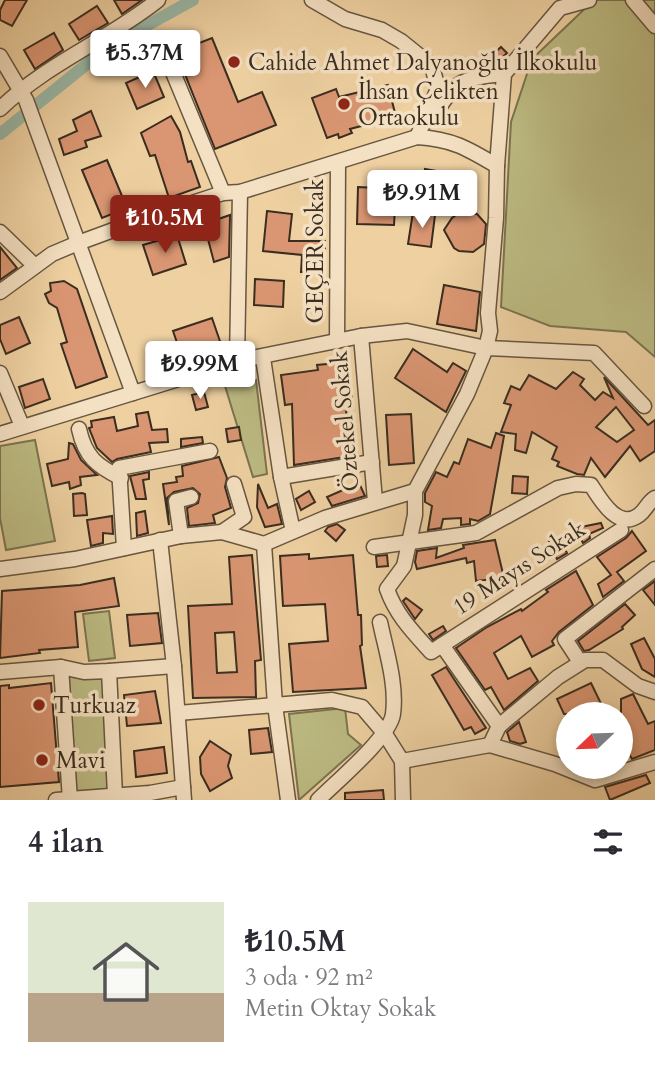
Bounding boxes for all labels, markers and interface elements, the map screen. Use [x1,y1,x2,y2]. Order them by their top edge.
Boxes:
pin: ₺5.37M [88,31,202,90]
text: ₺5.37M [106,37,184,68]
place label: Cahide Ahmet Dalyanoğlu İlkokulu [248,47,597,78]
marker: Cahide Ahmet Dalyanoğlu İlkokulu [226,54,242,70]
place label: İhsan Çelikten Ortaokulu [358,76,499,133]
marker: İhsan Çelikten Ortaokulu [336,96,352,112]
pin: ₺9.91M [365,170,479,230]
text: ₺9.91M [383,177,461,208]
street label: GEÇER Sokak [300,178,331,323]
pin: ₺10.5M [108,196,222,255]
text: ₺10.5M [126,202,204,233]
pin: ₺9.99M [143,342,257,401]
text: ₺9.99M [161,348,239,379]
street label: Öztekel Sokak [323,349,367,493]
street label: 19 Mayıs Sokak [447,513,592,622]
place label: Turkuaz [53,690,136,721]
marker: Turkuaz [31,697,47,713]
north arrow [556,702,634,779]
map controls [556,702,633,779]
place label: Mavi [56,745,106,776]
marker: Mavi [34,752,50,768]
text: 4 ilan [28,822,104,863]
icon: filters [589,823,627,861]
text: ₺10.5M [245,921,346,962]
icon: home [84,930,168,1014]
text: 3 oda · 92 m² [245,962,373,993]
text: Metin Oktay Sokak [245,993,436,1024]

